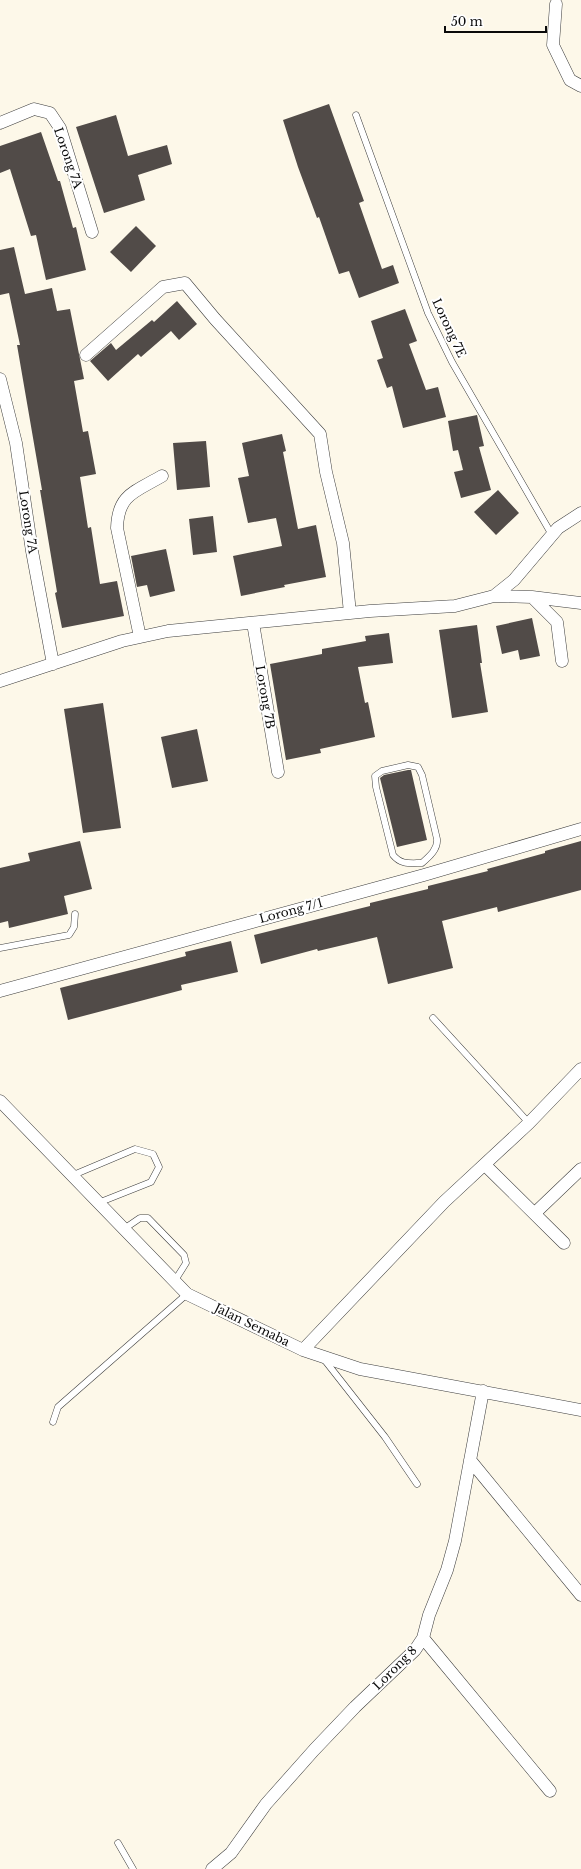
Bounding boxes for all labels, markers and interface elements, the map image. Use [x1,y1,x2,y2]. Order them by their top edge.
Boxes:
scale bar [445,8,546,34]
text: 50 m [451,14,483,29]
street label: Lorong 7A [51,125,86,191]
street label: Lorong 7E [429,296,470,360]
street label: Lorong 7A [16,489,41,555]
street label: Lorong 7B [253,664,278,730]
street label: Lorong 7/1 [257,895,324,926]
street label: Jalan Semaba [210,1299,293,1349]
street label: Lorong 8 [370,1643,420,1693]

